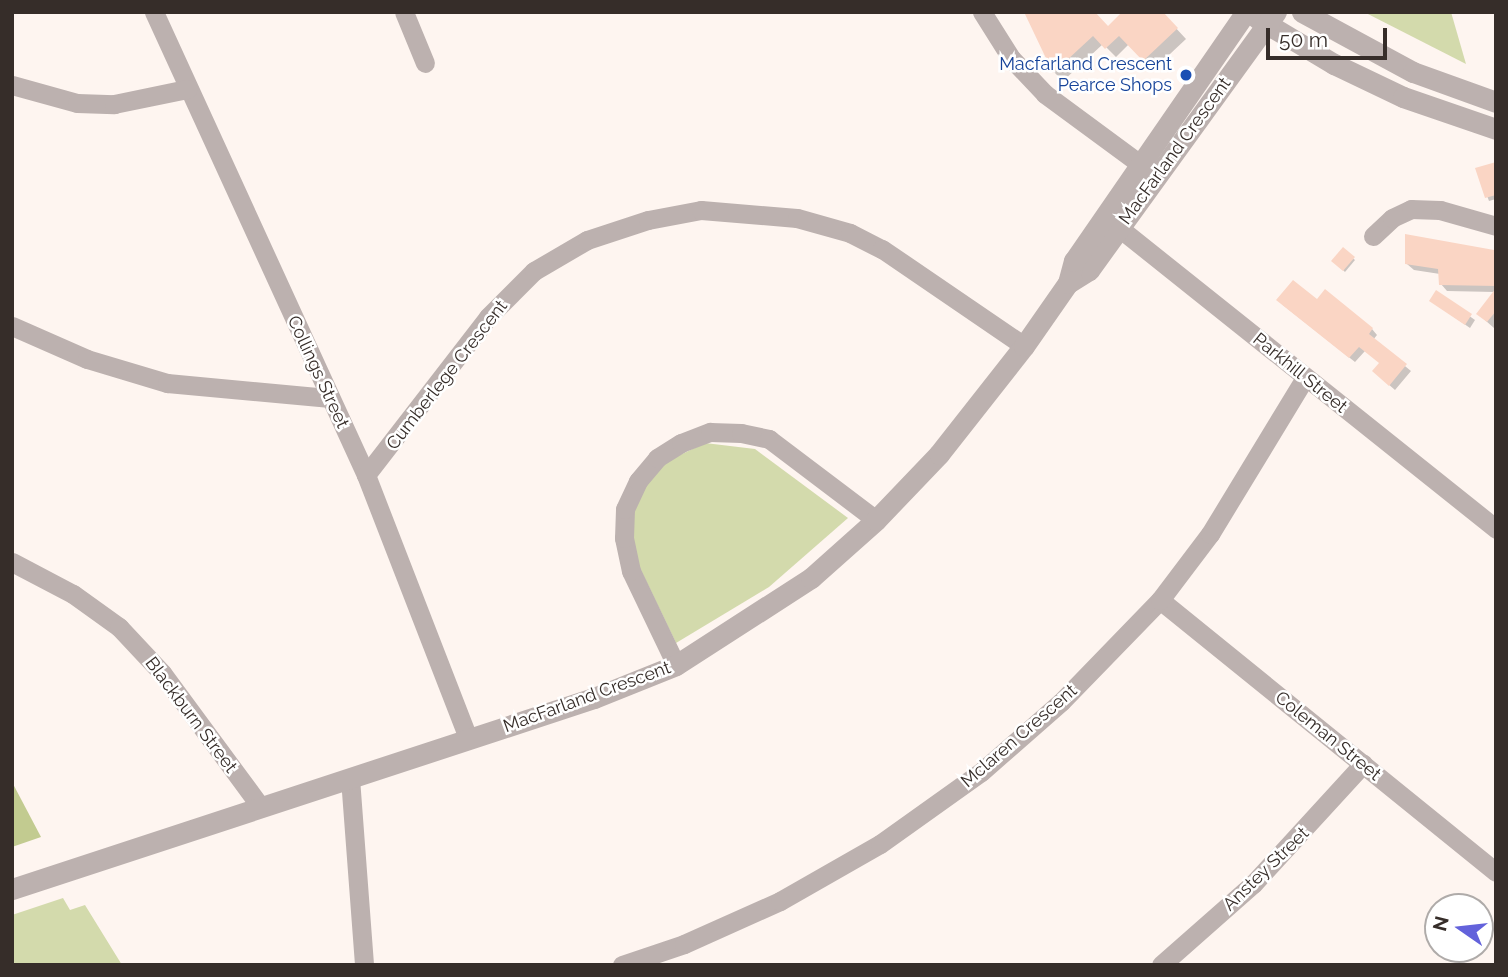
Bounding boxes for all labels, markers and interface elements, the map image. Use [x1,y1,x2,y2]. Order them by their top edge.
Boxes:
scale bar [1270,14,1391,58]
text: 50 m [1279,27,1328,52]
place label: Macfarland Crescent Pearce Shops [999,54,1172,96]
marker: Macfarland Crescent Pearce Shops [1178,67,1194,83]
street label: MacFarland Crescent [1114,73,1236,229]
street label: Cumberlege Crescent [382,296,512,454]
street label: Collings Street [283,312,353,432]
street label: Parkhill Street [1248,328,1352,418]
street label: Blackburn Street [140,653,242,777]
street label: MacFarland Crescent [500,657,674,737]
street label: Mclaren Crescent [957,680,1081,792]
street label: Coleman Street [1271,687,1385,785]
street label: Anstey Street [1218,822,1314,916]
north arrow [1424,893,1494,963]
text: N [1428,914,1453,933]

